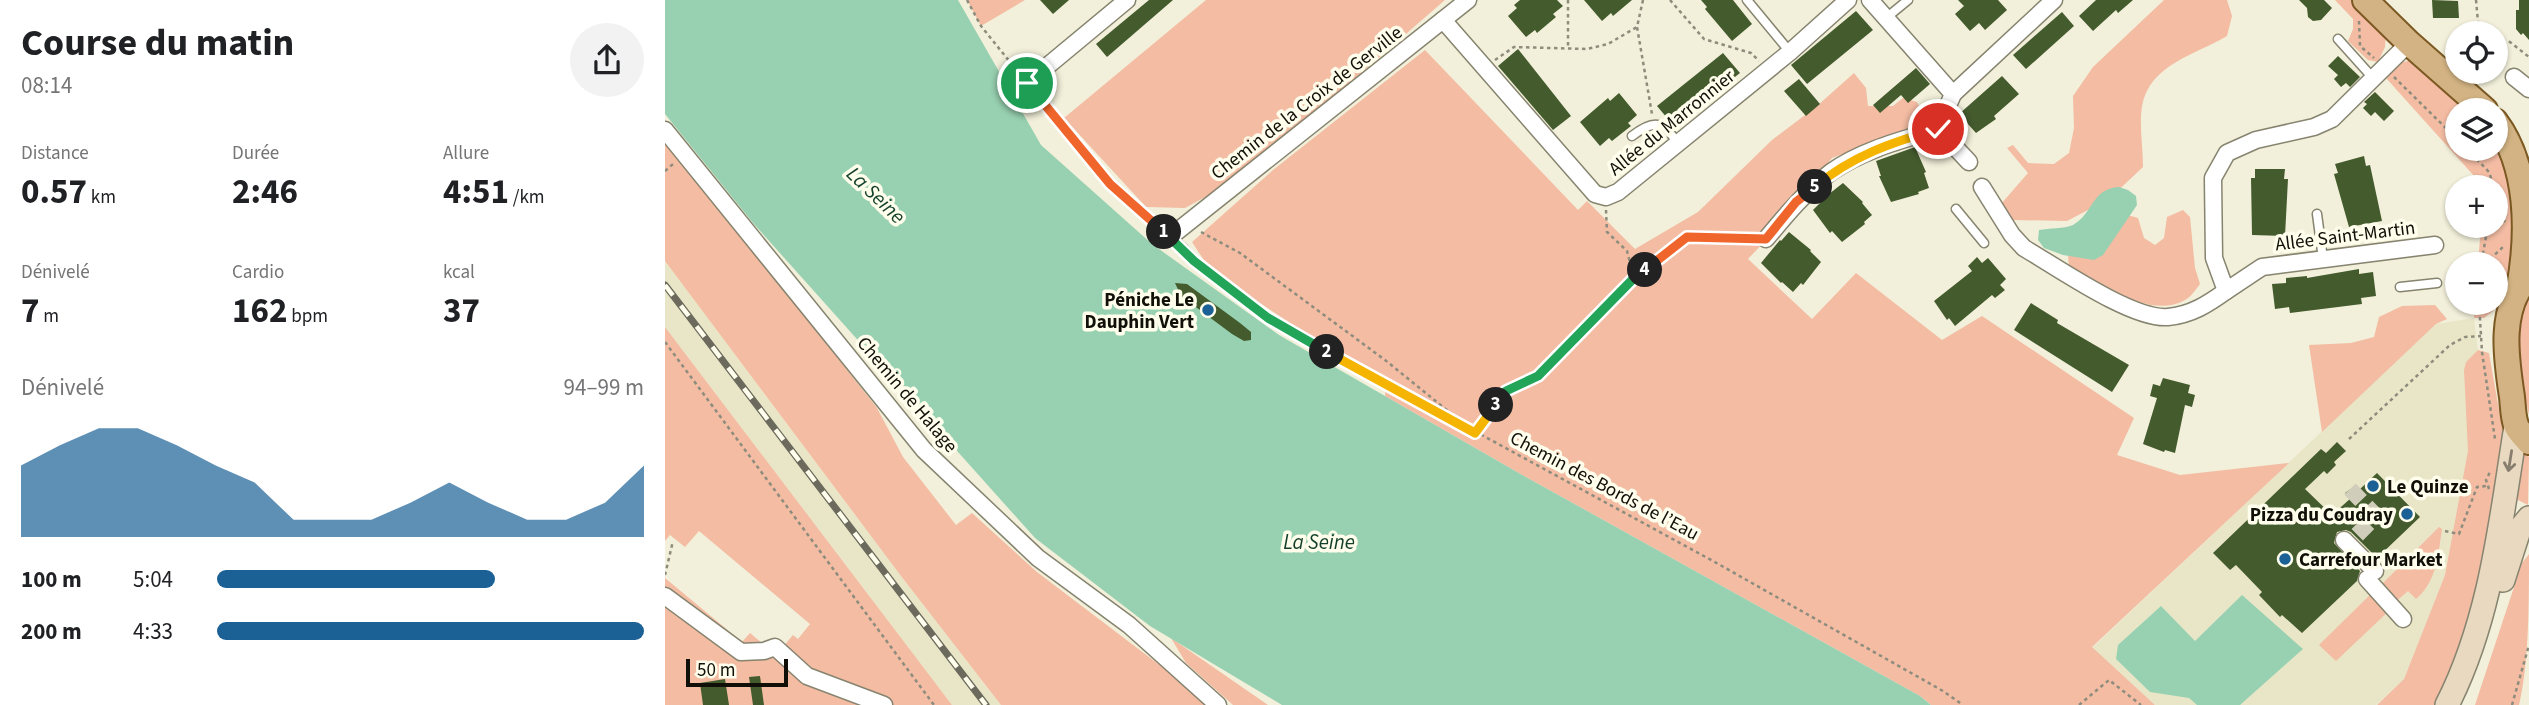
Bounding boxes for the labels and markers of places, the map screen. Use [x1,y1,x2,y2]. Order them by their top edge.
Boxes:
pin [997,53,1057,113]
pin [1908,99,1968,159]
pin: 5 [1797,170,1833,204]
pin: 1 [1147,215,1181,250]
pin: 4 [1627,252,1663,288]
place label: Péniche Le Dauphin Vert [1085,287,1194,336]
marker: Péniche Le Dauphin Vert [1200,302,1216,318]
pin: 2 [1309,334,1345,370]
pin: 3 [1479,388,1513,422]
place label: Le Quinze [2387,474,2469,501]
marker: Le Quinze [2365,478,2381,494]
place label: Pizza du Coudray [2250,502,2393,529]
marker: Pizza du Coudray [2399,506,2415,522]
place label: Carrefour Market [2299,547,2443,574]
marker: Carrefour Market [2277,551,2293,567]

